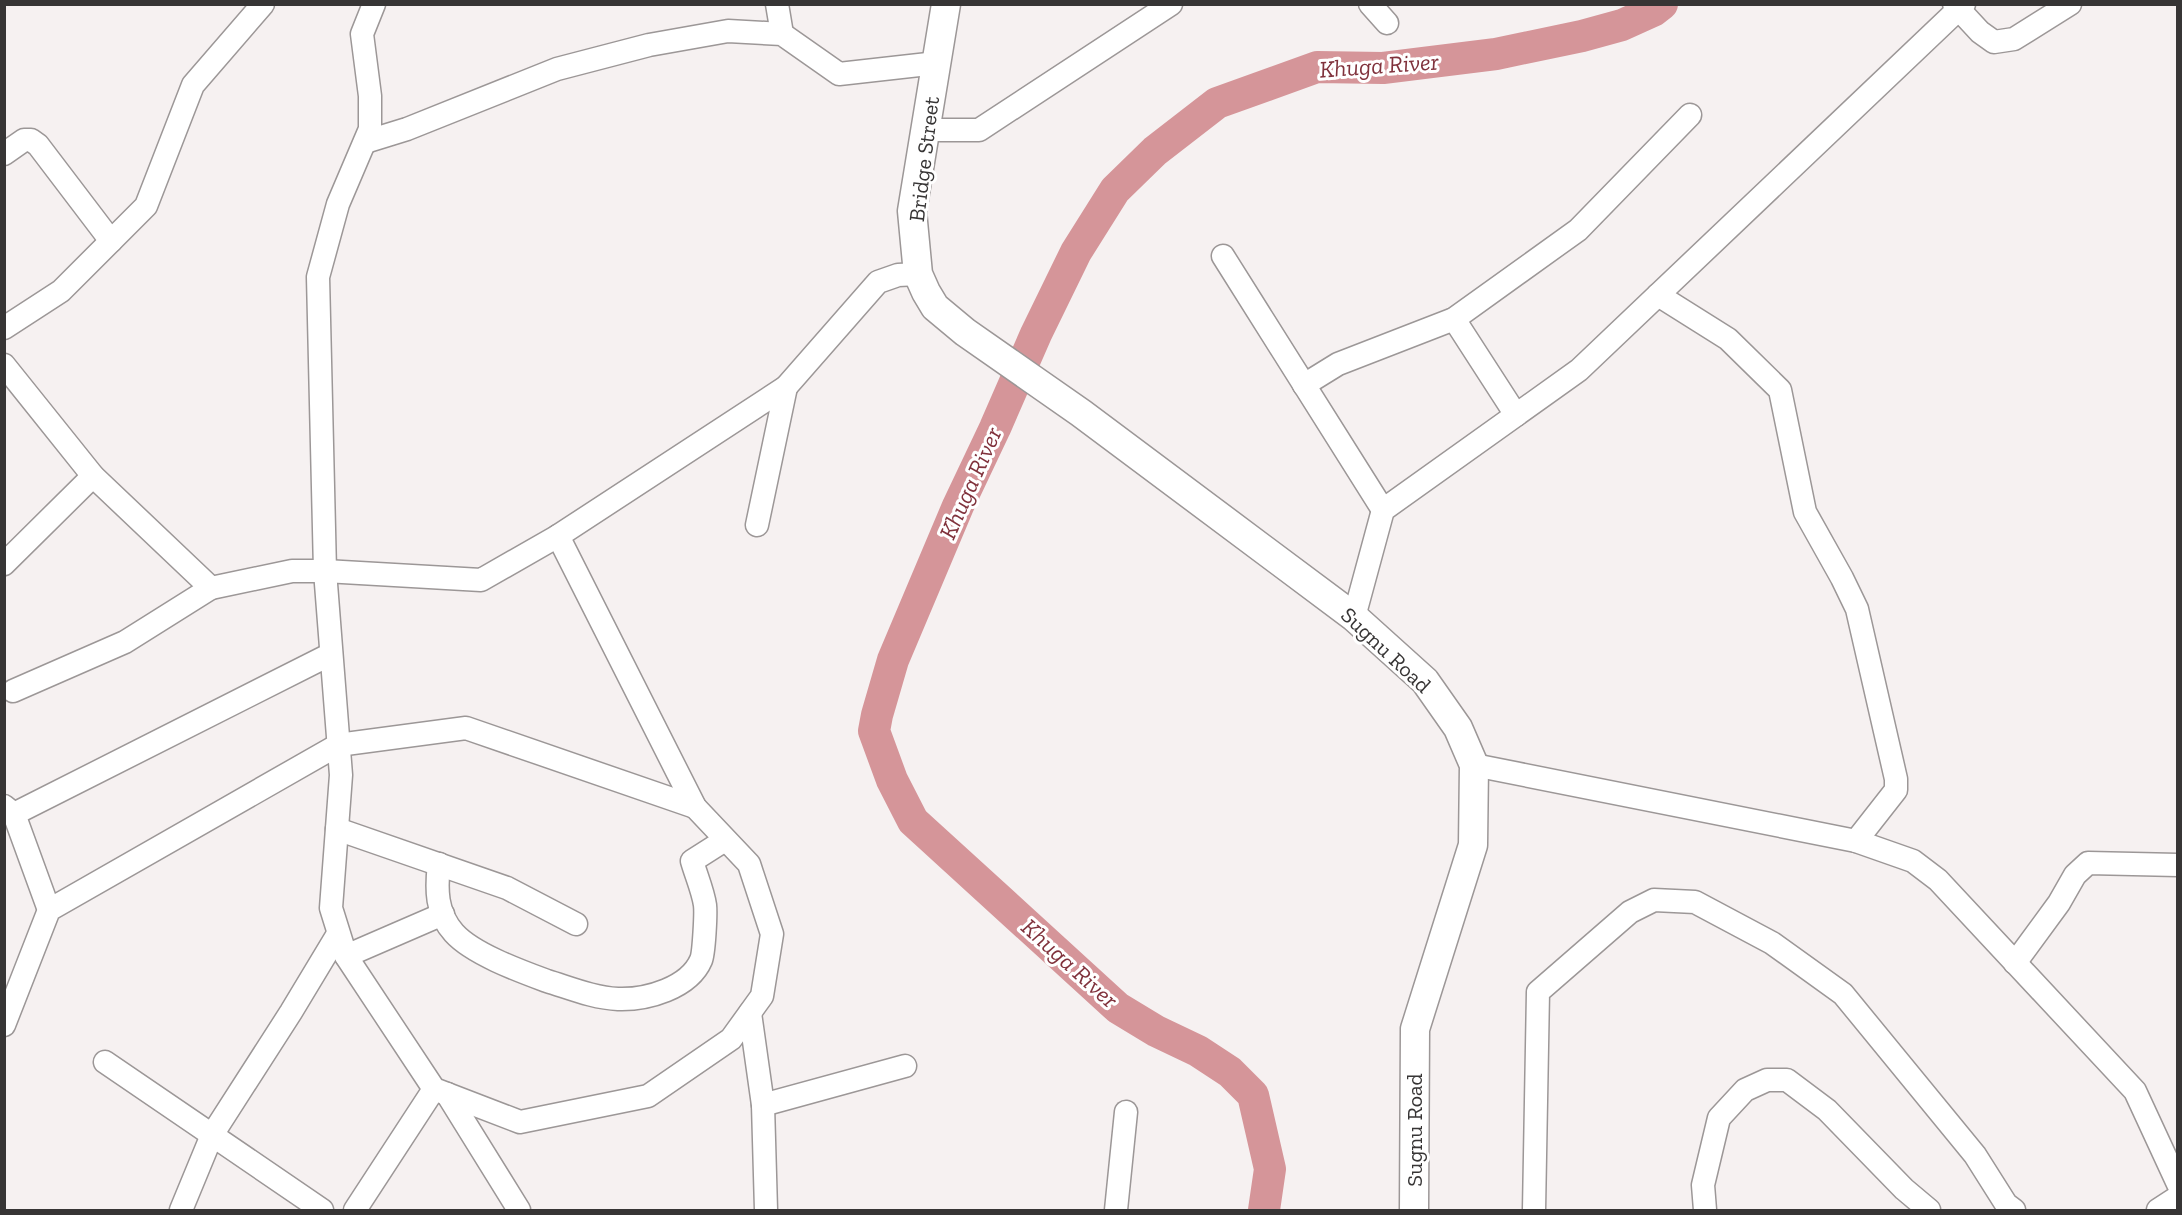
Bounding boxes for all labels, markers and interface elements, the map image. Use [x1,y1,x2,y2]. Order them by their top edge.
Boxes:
water label: Khuga River [1318,46,1440,84]
street label: Bridge Street [903,94,945,223]
water label: Khuga River [932,422,1008,544]
street label: Sugnu Road [1335,601,1437,699]
water label: Khuga River [1016,912,1125,1014]
street label: Sugnu Road [1401,1073,1428,1187]

